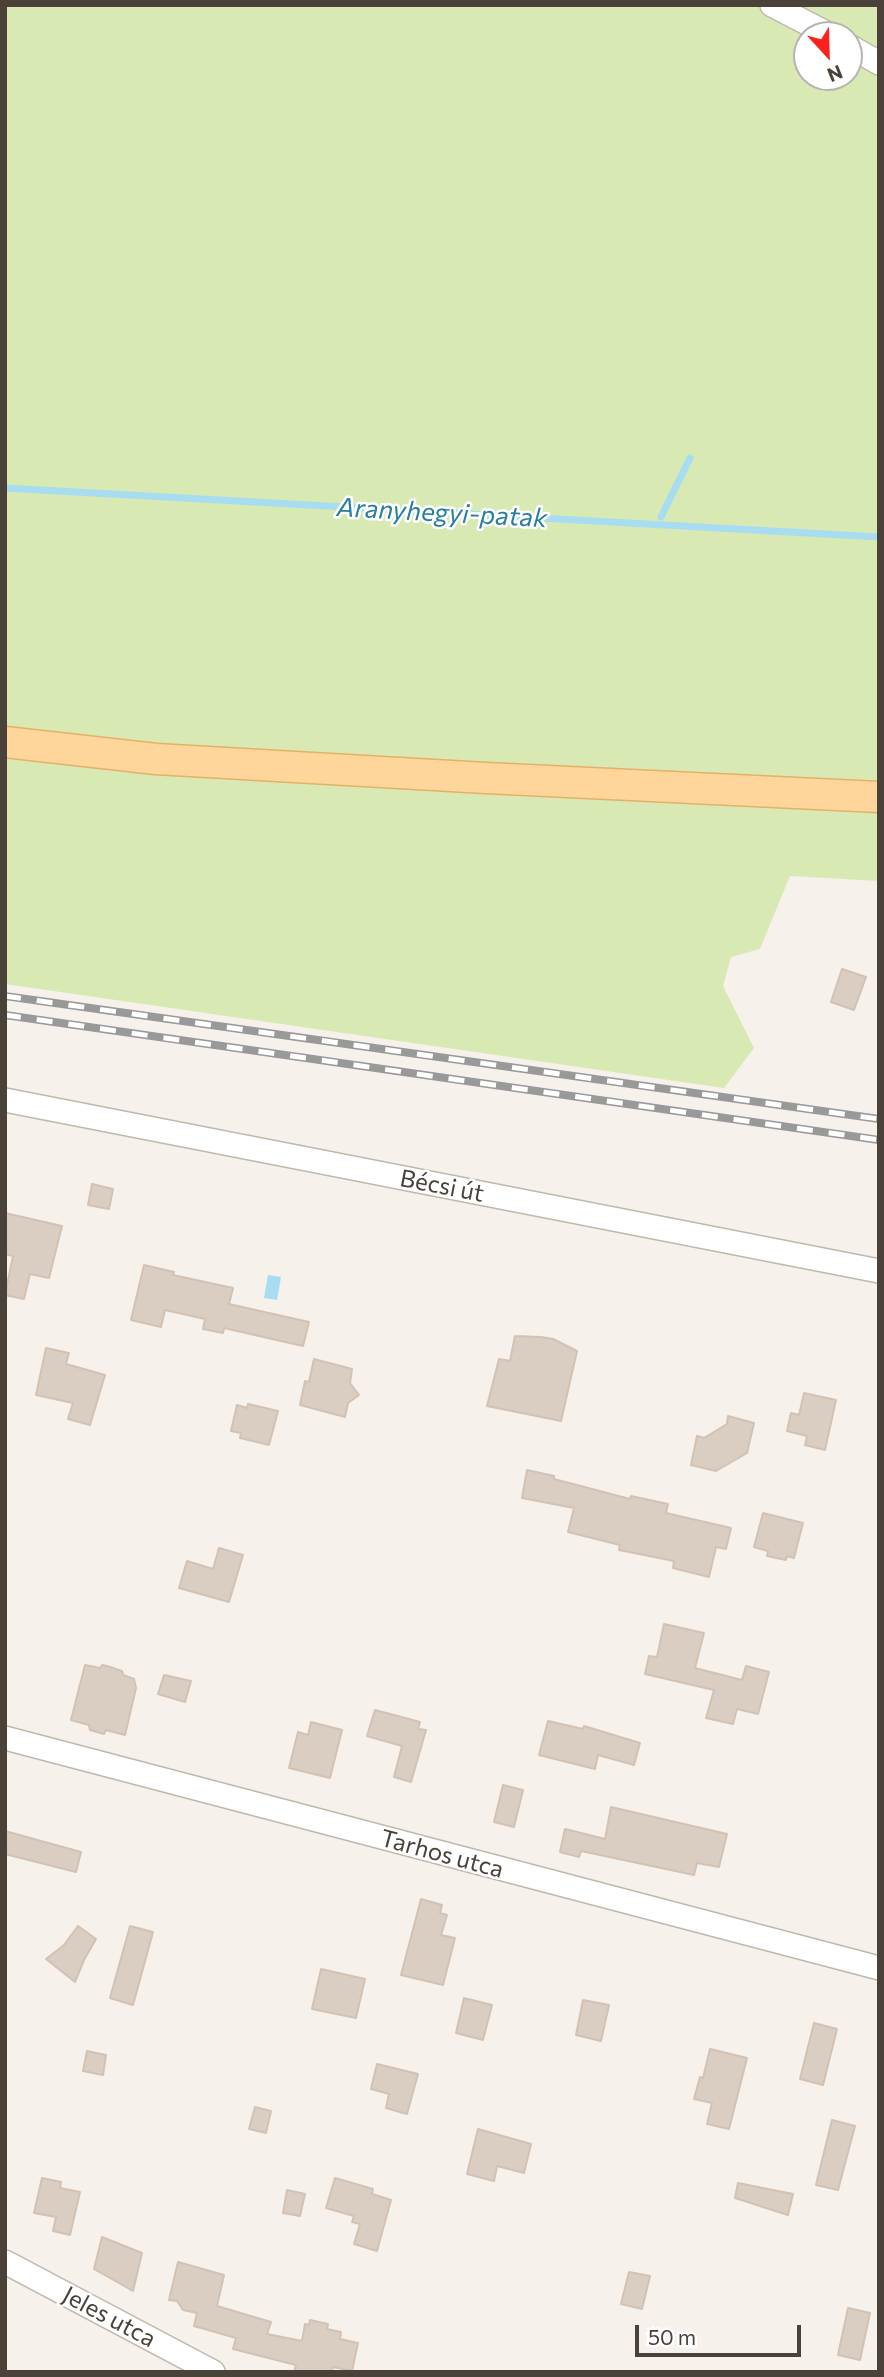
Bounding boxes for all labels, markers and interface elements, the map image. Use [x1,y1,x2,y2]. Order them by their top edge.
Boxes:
north arrow [793,21,863,91]
text: N [824,61,846,87]
water label: Aranyhegyi-patak [336,492,548,534]
street label: Bécsi út [398,1164,486,1208]
street label: Tarhos utca [377,1824,507,1884]
street label: Jeles utca [57,2280,161,2354]
scale bar [639,2310,805,2354]
text: 50 m [648,2324,696,2349]

